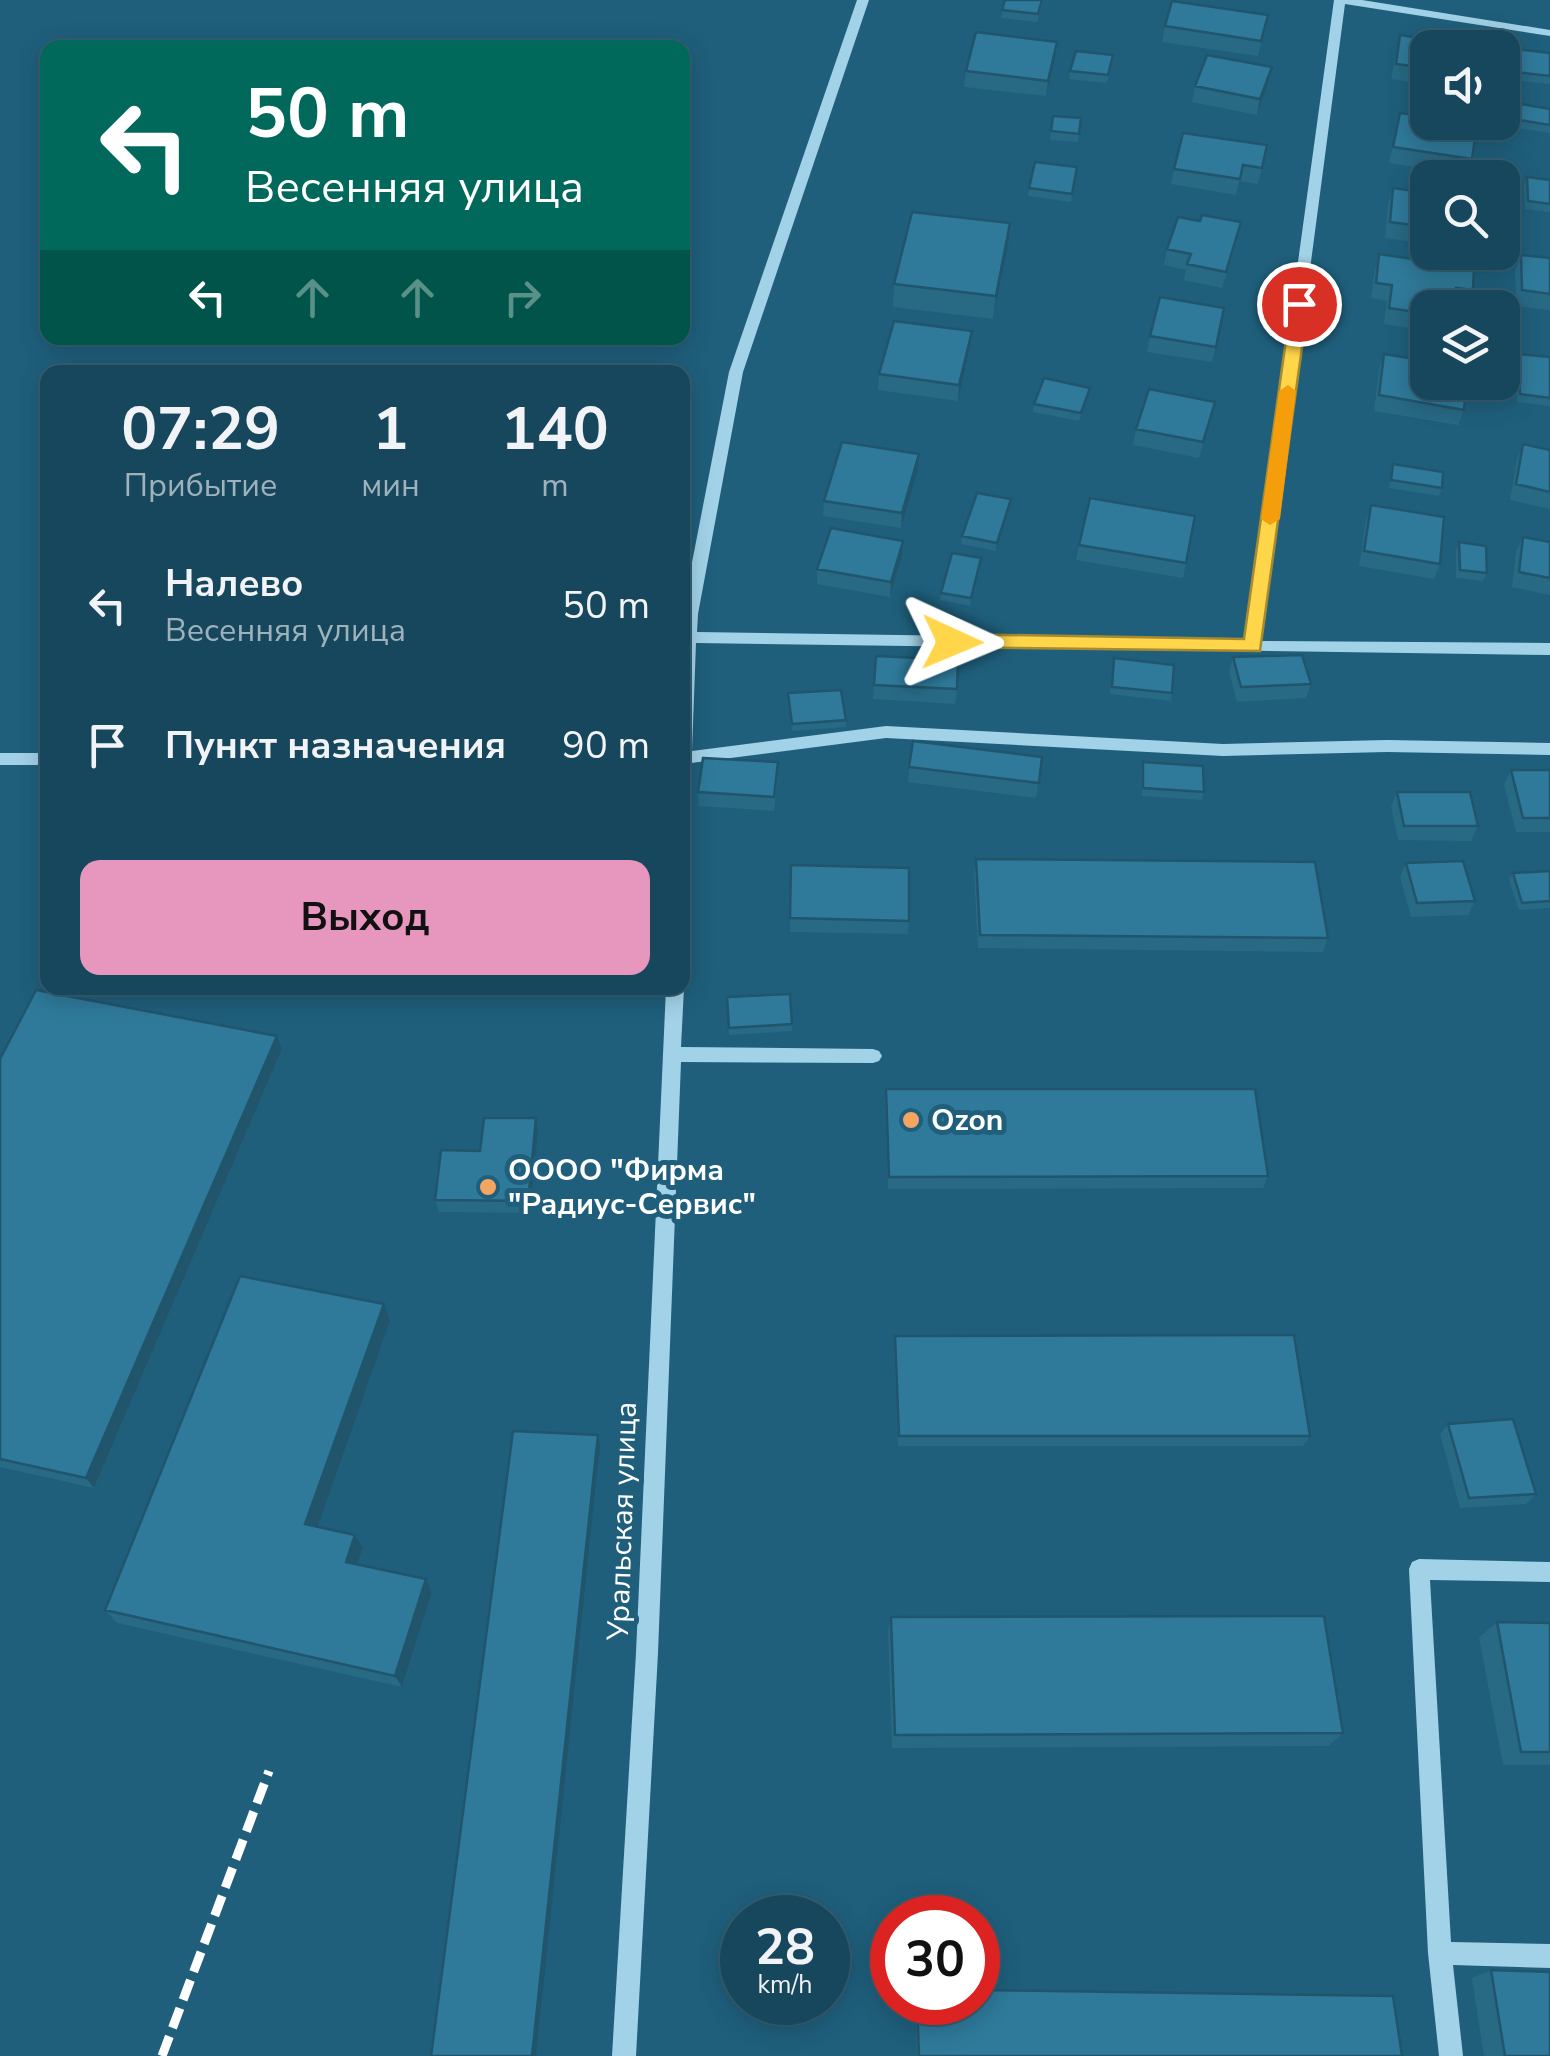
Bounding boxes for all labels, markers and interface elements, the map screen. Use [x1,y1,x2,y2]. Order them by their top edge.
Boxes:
map controls [1410,30,1520,400]
button: sound [1410,30,1520,140]
text: 50 m [245,66,409,162]
icon: left [80,80,210,210]
text: Весенняя улица [245,157,584,218]
button: search [1410,160,1520,270]
pin [1257,262,1342,347]
icon: left [180,270,235,325]
icon: ahead [285,270,340,325]
icon: ahead [390,270,445,325]
icon: right [495,270,550,325]
icon: arrive [1272,277,1327,332]
button: layers [1410,290,1520,400]
text: 07:29 [121,388,280,470]
text: 1 [372,388,408,470]
text: 140 [501,388,609,470]
text: Прибытие [124,464,277,507]
text: мин [361,464,420,507]
text: m [541,464,569,507]
text: Налево [165,558,304,609]
icon: left [80,578,135,633]
text: 50 m [562,580,650,631]
position arrow [900,590,1004,694]
text: Весенняя улица [165,609,406,652]
icon: arrive [80,718,135,773]
text: Пункт назначения [165,720,506,771]
text: 90 m [562,720,650,771]
button: Выход [80,860,650,975]
place label: Ozon [931,1100,1003,1141]
marker: Ozon [900,1109,922,1131]
place label: ОООО "Фирма "Радиус-Сервис" [508,1150,756,1225]
marker: ОООО "Фирма "Радиус-Сервис" [477,1176,499,1198]
street label: Уральская улица [598,1401,647,1642]
speed limit sign: 30 [870,1895,1000,2025]
text: 28 [755,1913,815,1982]
text: km/h [757,1968,813,2002]

